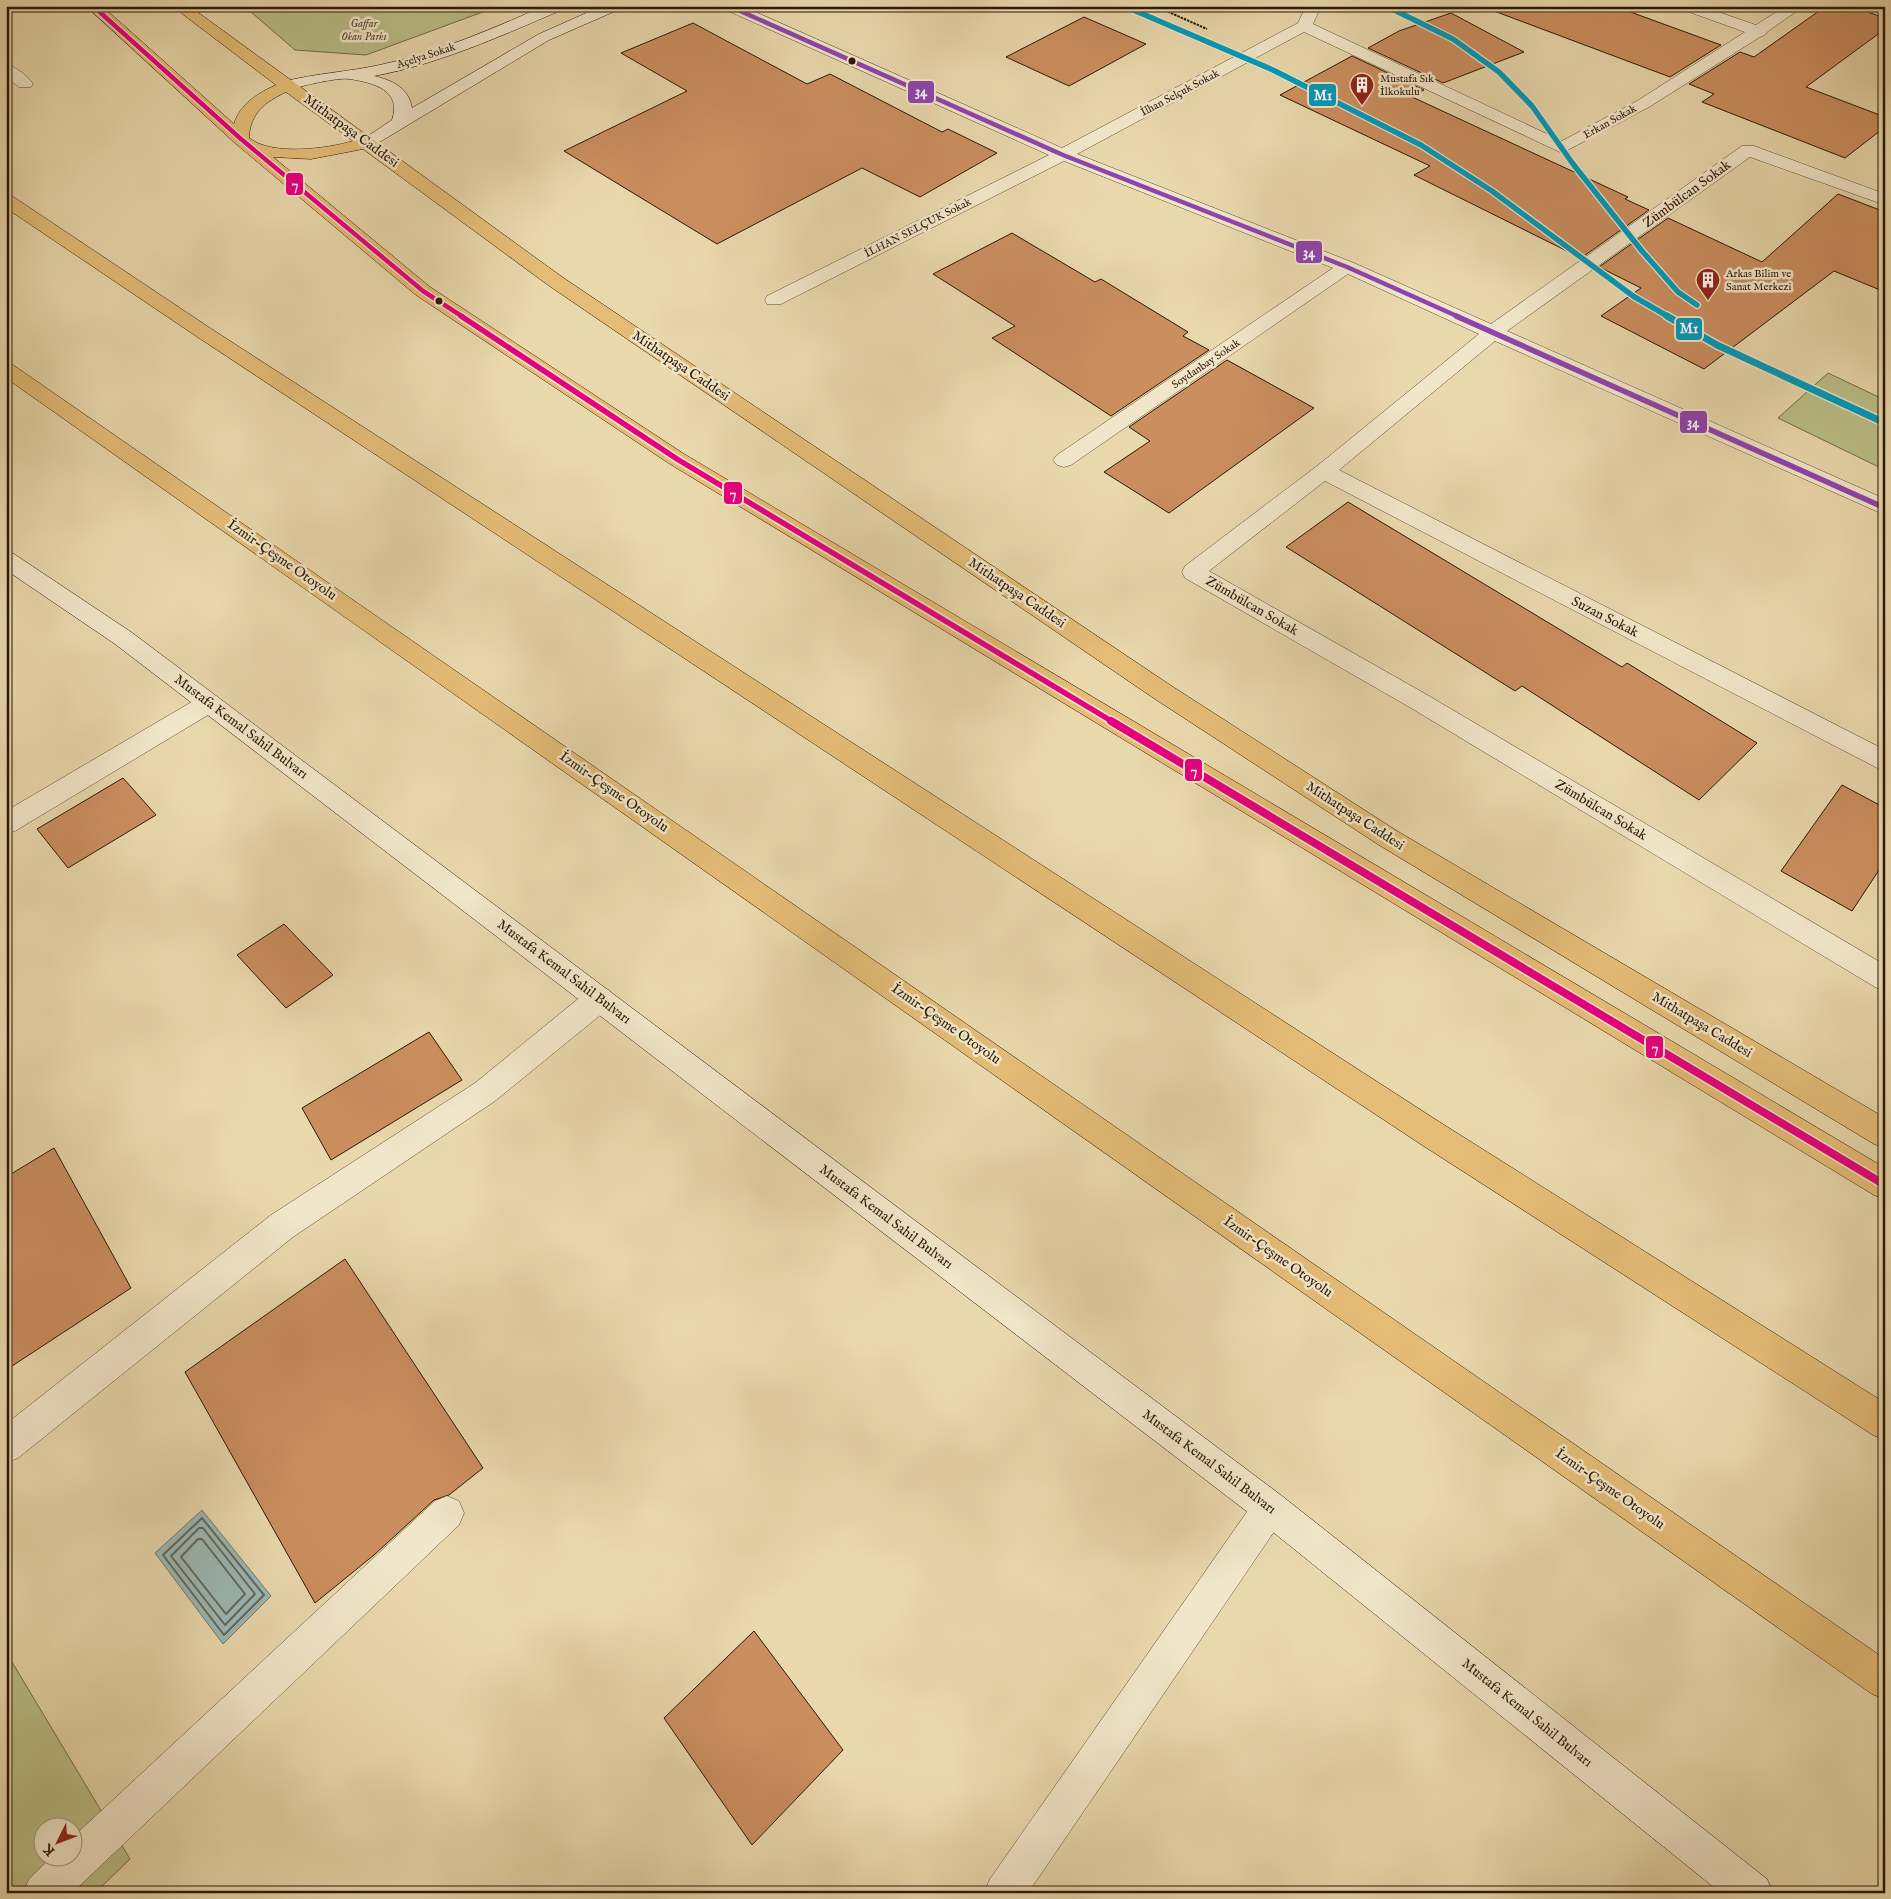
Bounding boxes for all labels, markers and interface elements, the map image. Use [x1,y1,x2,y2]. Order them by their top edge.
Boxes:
park label: Gaffar Okan Parkı [341,17,387,44]
street label: Açelya Sokak [394,40,457,72]
unlabelled marker [847,56,857,66]
street label: İlhan Selçuk Sokak [1138,66,1222,120]
building icon: Mustafa Sık İlkokulu [1349,72,1375,106]
place label: Mustafa Sık İlkokulu [1380,72,1434,99]
line badge: 34 [907,80,935,104]
text: 34 [915,83,928,101]
line badge: M1 [1308,83,1337,107]
text: M1 [1314,87,1332,105]
street label: Mithatpaşa Caddesi [300,90,402,172]
street label: Erkan Sokak [1581,102,1639,142]
street label: Zümbülcan Sokak [1639,156,1735,232]
line badge: 7 [285,172,304,196]
text: 7 [292,176,299,194]
street label: İLHAN SELÇUK Sokak [862,195,974,261]
line badge: 34 [1295,240,1323,264]
text: 34 [1303,244,1316,262]
building icon: Arkas Bilim ve Sanat Merkezi [1695,267,1721,301]
place label: Arkas Bilim ve Sanat Merkezi [1725,267,1791,294]
unlabelled marker [434,296,444,306]
line badge: M1 [1675,317,1703,341]
text: M1 [1680,320,1698,338]
street label: Mithatpaşa Caddesi [629,327,733,405]
street label: Soydanbay Sokak [1169,336,1243,392]
line badge: 34 [1679,410,1708,434]
text: 34 [1687,414,1700,432]
line badge: 7 [723,481,743,505]
text: 7 [730,485,737,503]
street label: İzmir-Çeşme Otoyolu [224,516,340,604]
street label: Mithatpaşa Caddesi [965,554,1069,632]
street label: Zümbülcan Sokak [1202,572,1302,640]
street label: Suzan Sokak [1568,592,1642,642]
street label: Mustafa Kemal Sahil Bulvarı [170,671,312,783]
street label: İzmir-Çeşme Otoyolu [556,748,672,836]
line badge: 7 [1184,758,1203,782]
text: 7 [1191,762,1198,780]
street label: Zümbülcan Sokak [1552,775,1651,845]
street label: Mithatpaşa Caddesi [1302,777,1408,855]
street label: Mustafa Kemal Sahil Bulvarı [493,916,635,1028]
street label: İzmir-Çeşme Otoyolu [888,980,1004,1068]
street label: Mithatpaşa Caddesi [1649,988,1756,1062]
line badge: 7 [1645,1035,1664,1059]
text: 7 [1652,1039,1659,1057]
street label: Mustafa Kemal Sahil Bulvarı [815,1161,957,1273]
street label: İzmir-Çeşme Otoyolu [1220,1213,1336,1301]
street label: Mustafa Kemal Sahil Bulvarı [1138,1406,1280,1518]
street label: İzmir-Çeşme Otoyolu [1552,1445,1668,1533]
street label: Mustafa Kemal Sahil Bulvarı [1458,1655,1596,1771]
north arrow [32,1816,82,1866]
text: K [38,1840,59,1860]

